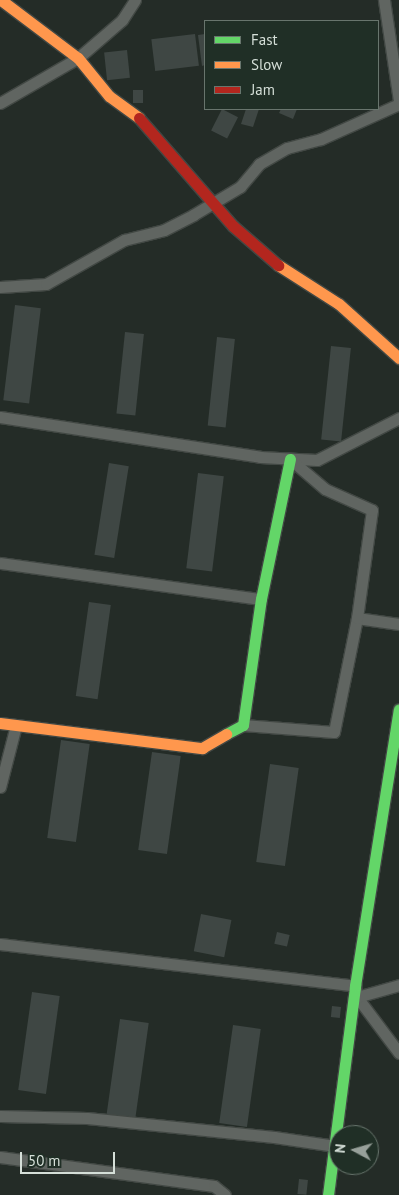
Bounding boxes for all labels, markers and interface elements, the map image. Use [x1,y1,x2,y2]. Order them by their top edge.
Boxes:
legend [204,20,379,110]
text: Fast [251,30,278,49]
text: Slow [251,55,282,74]
text: Jam [251,80,275,99]
north arrow [329,1125,379,1175]
scale bar [22,1142,118,1174]
text: N [331,1143,350,1154]
text: 50 m [28,1151,61,1170]

